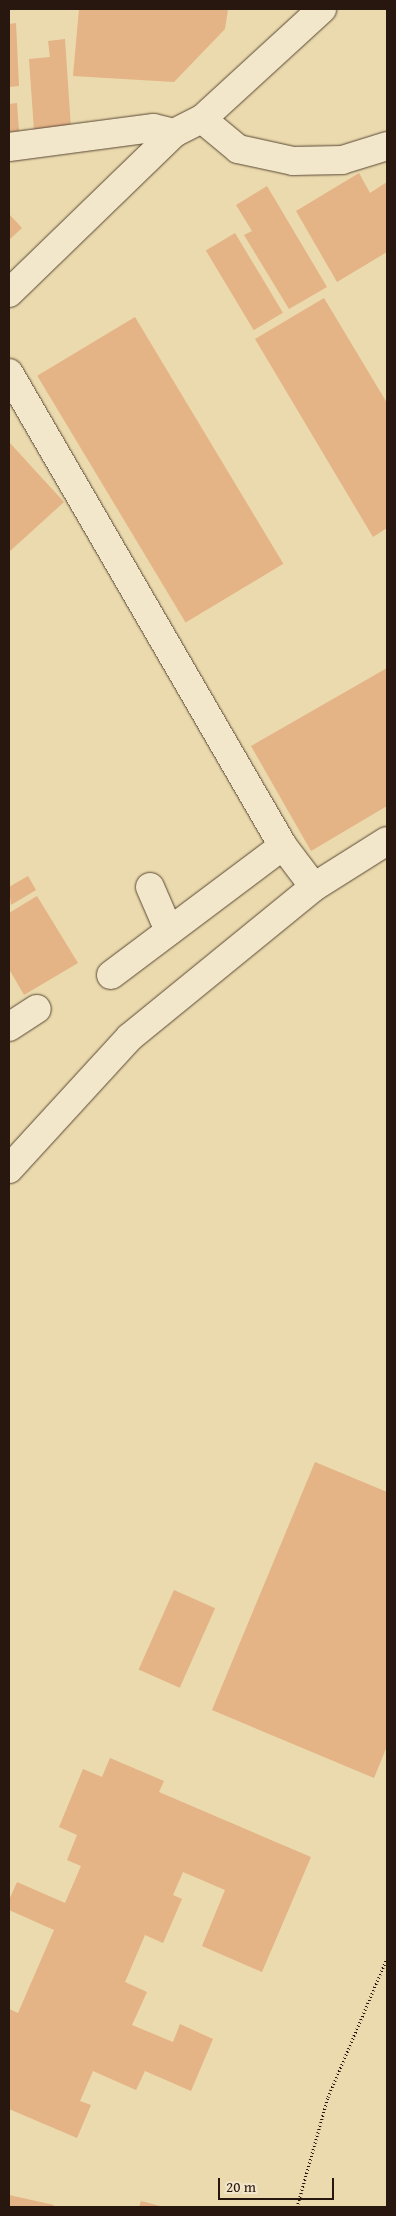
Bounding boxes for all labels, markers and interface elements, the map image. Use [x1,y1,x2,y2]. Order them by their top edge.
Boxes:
scale bar [221,2168,337,2200]
text: 20 m [226,2176,256,2197]

